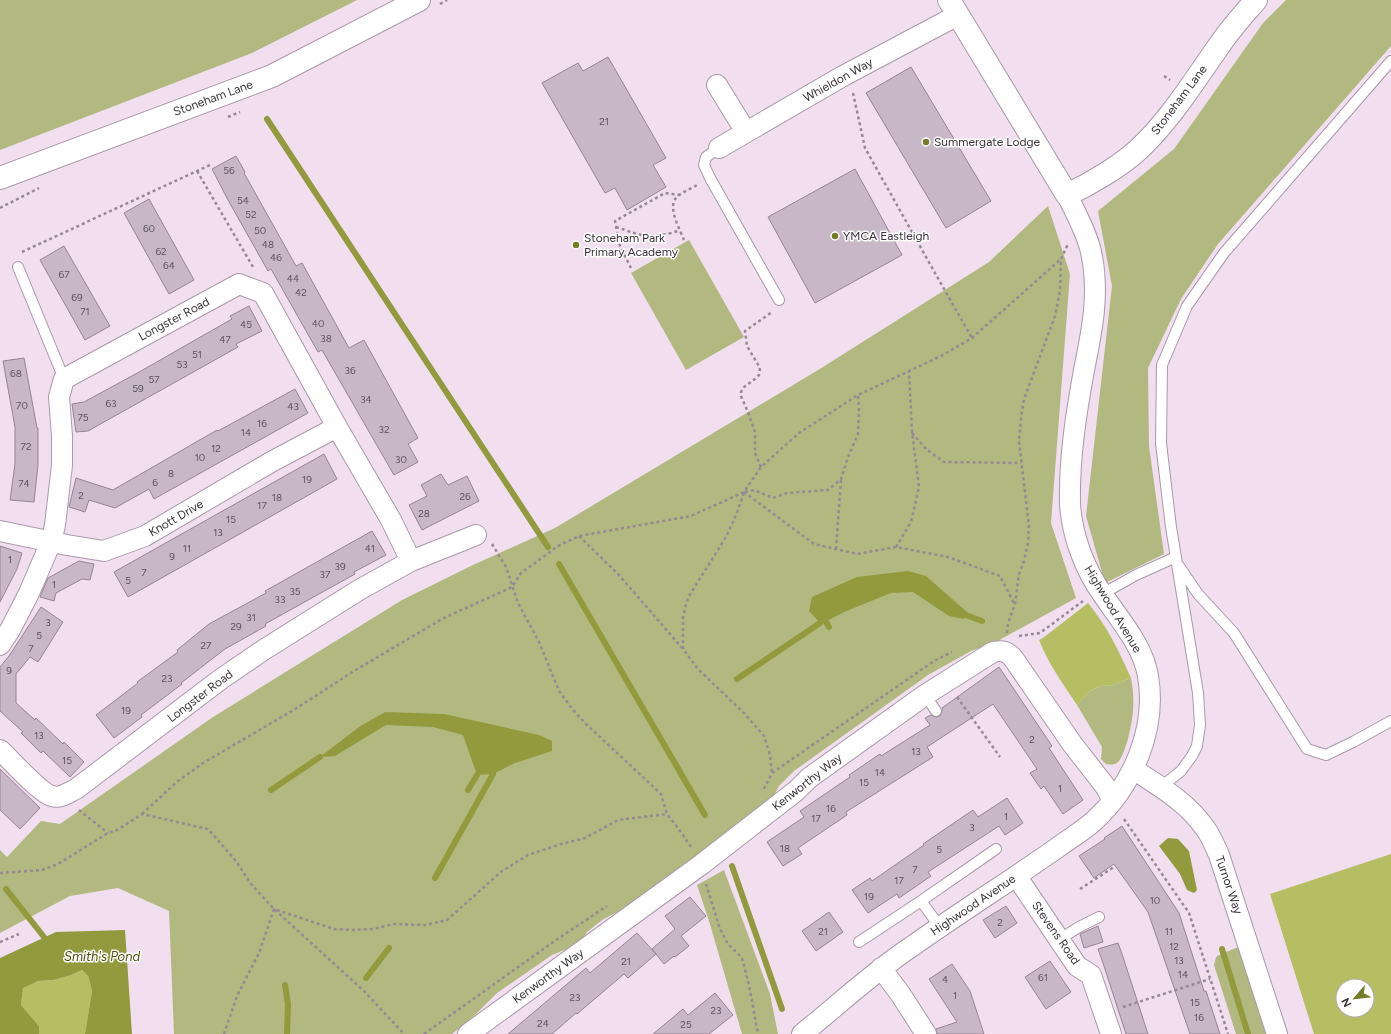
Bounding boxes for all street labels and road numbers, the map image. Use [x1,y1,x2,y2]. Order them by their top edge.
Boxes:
street label: Whieldon Way [801,55,876,105]
street label: Stoneham Lane [1148,62,1210,138]
street label: Stoneham Lane [171,77,255,119]
street label: Longster Road [136,294,212,344]
street label: Knott Drive [146,497,206,539]
street label: Highwood Avenue [1081,563,1145,656]
street label: Longster Road [165,667,235,725]
street label: Kenworthy Way [769,750,845,814]
street label: Turnor Way [1212,854,1246,917]
street label: Highwood Avenue [928,871,1018,939]
street label: Stevens Road [1029,899,1083,967]
street label: Kenworthy Way [510,945,587,1006]

